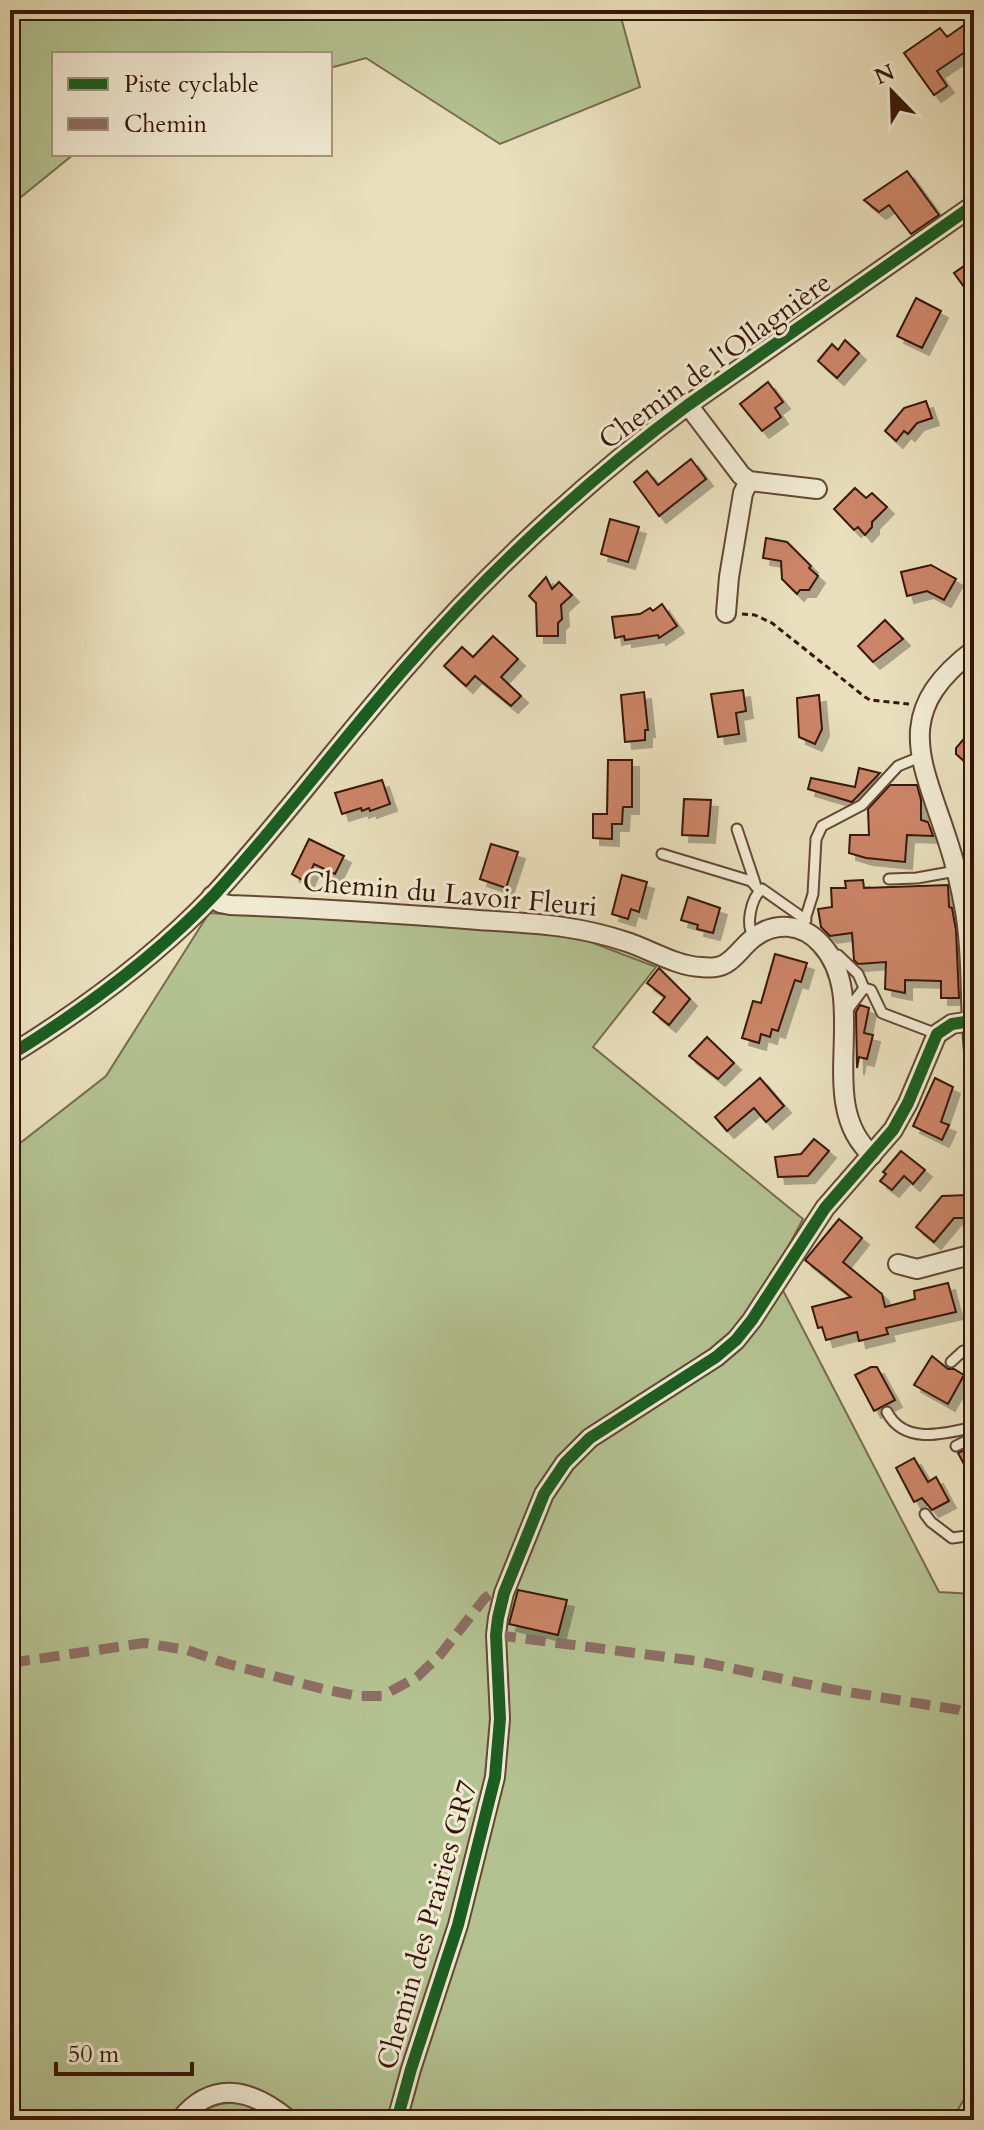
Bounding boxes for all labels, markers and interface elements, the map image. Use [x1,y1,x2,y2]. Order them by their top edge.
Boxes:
legend [52,52,332,156]
north arrow [852,52,932,132]
text: N [870,57,899,92]
text: Piste cyclable [124,68,259,101]
text: Chemin [124,108,207,141]
street label: Chemin de l'Ollagnière [591,264,839,458]
street label: Chemin du Lavoir Fleuri [301,862,599,926]
street label: Chemin des Prairies GR7 [367,1776,487,2074]
scale bar [56,2026,192,2076]
text: 50 m [68,2038,120,2071]

